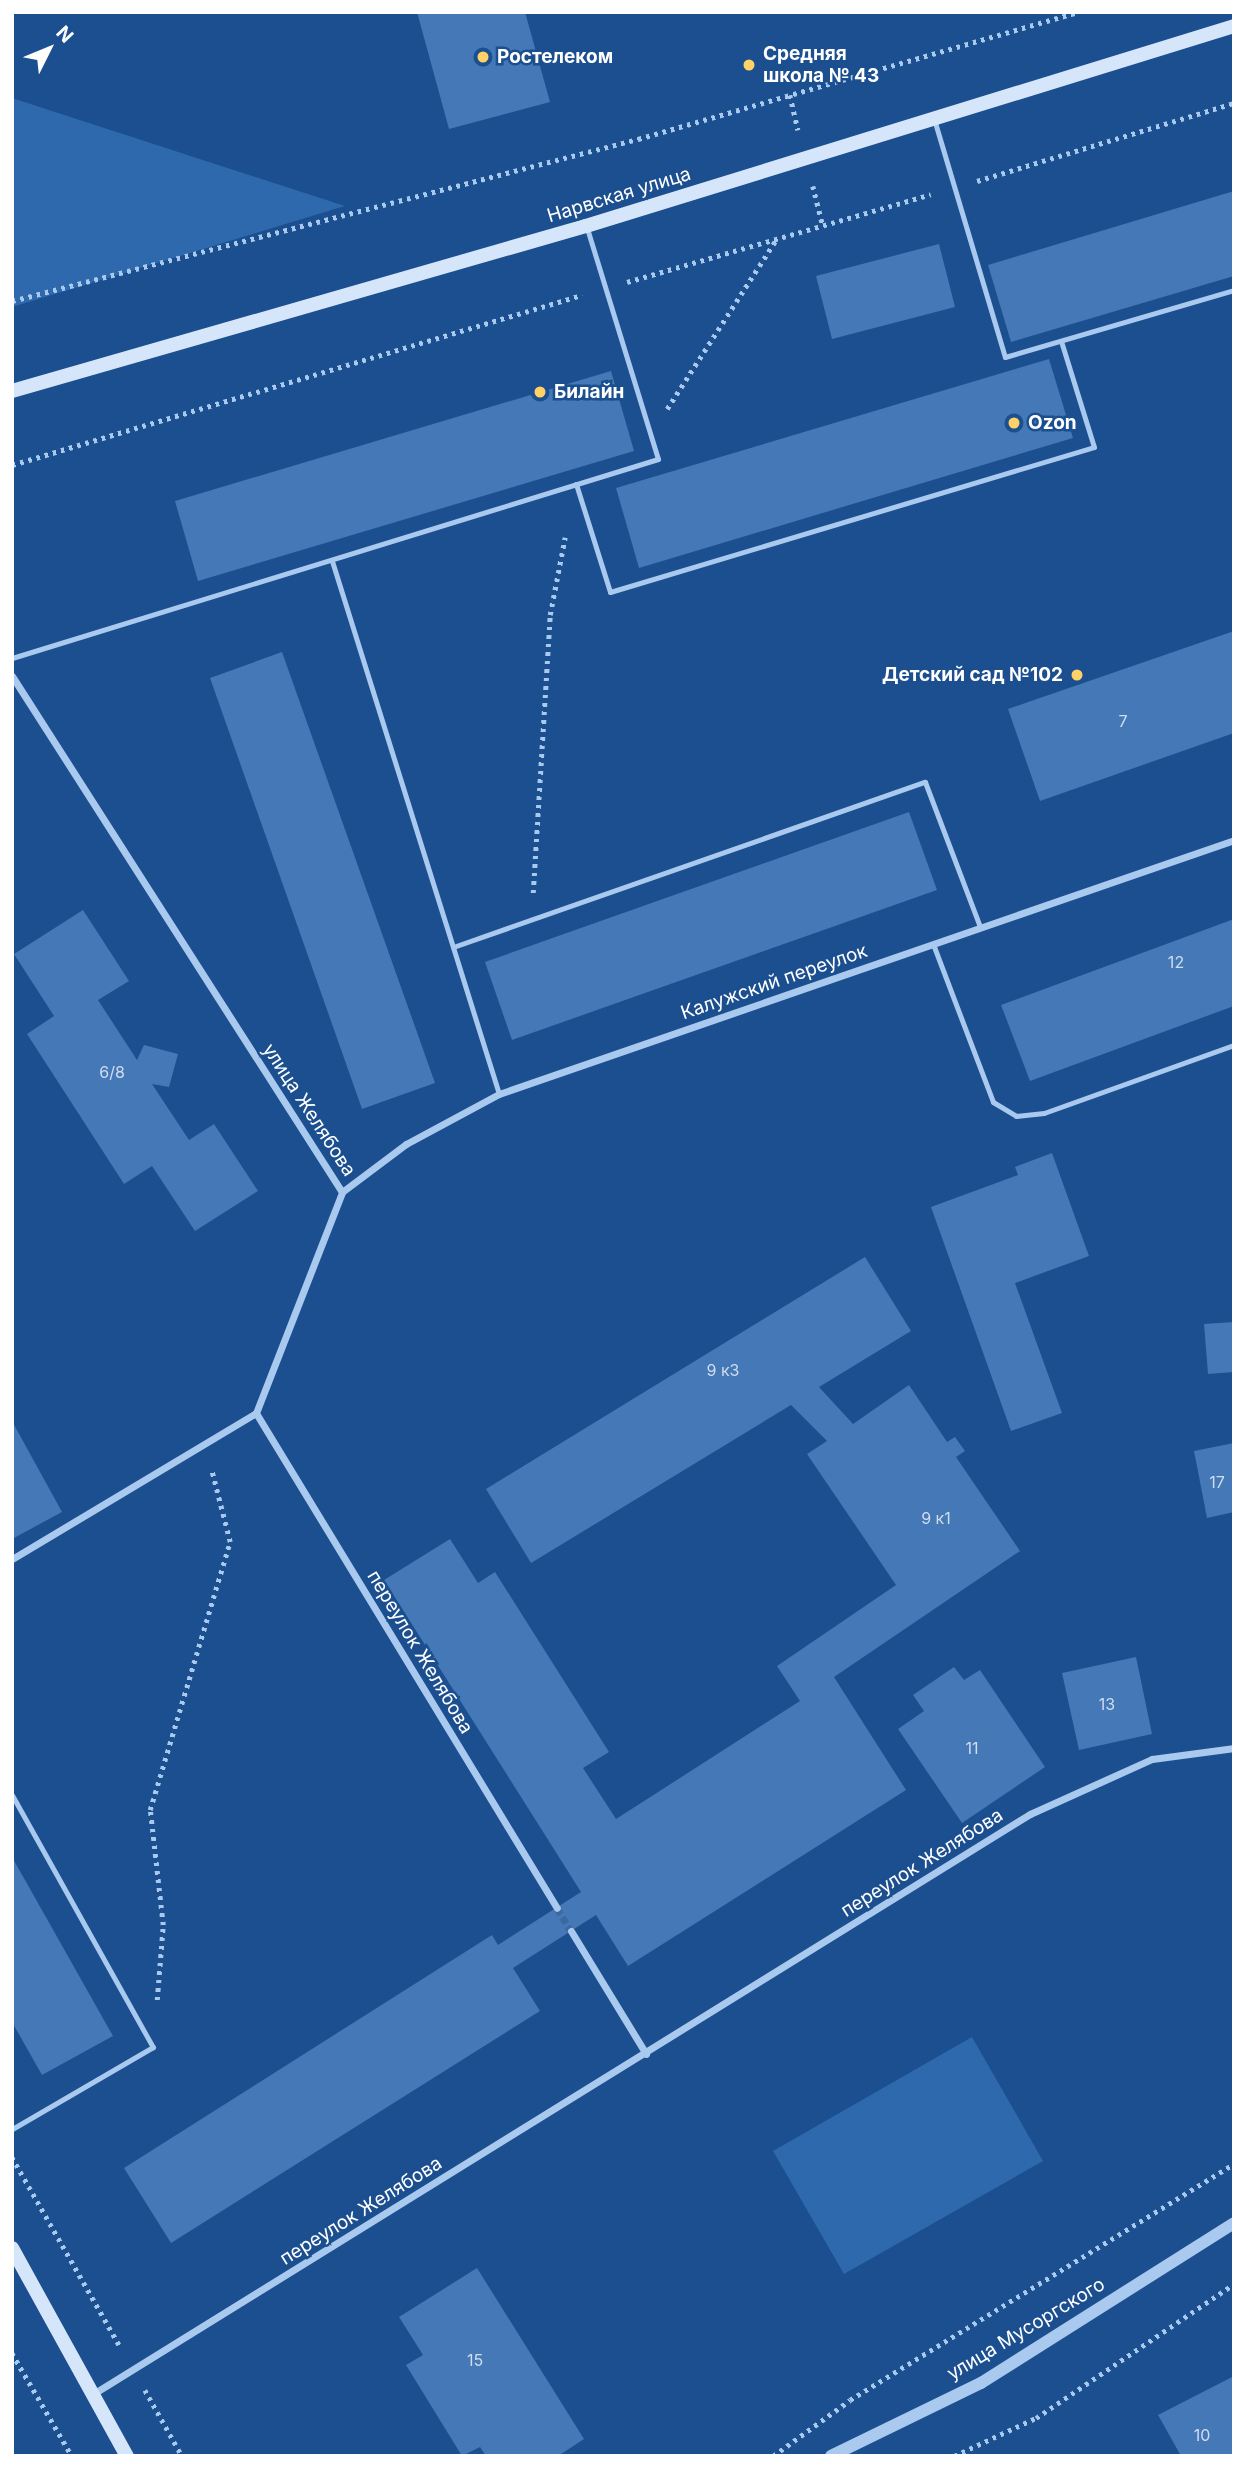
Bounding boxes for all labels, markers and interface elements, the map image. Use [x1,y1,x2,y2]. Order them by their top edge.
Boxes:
north arrow [14,14,84,84]
text: N [51,21,78,47]
place label: Средняя школа № 43 [763,43,879,87]
place label: Ростелеком [497,46,613,68]
marker: Ростелеком [475,49,491,65]
marker: Средняя школа № 43 [741,57,757,73]
street label: Нарвская улица [544,162,694,228]
place label: Билайн [554,381,624,403]
marker: Билайн [532,384,548,400]
place label: Ozon [1028,412,1077,434]
marker: Ozon [1006,415,1022,431]
place label: Детский сад №102 [882,664,1063,686]
marker: Детский сад №102 [1069,667,1085,683]
house number: 7 [1118,711,1128,731]
street label: Калужский переулок [678,939,870,1025]
house number: 12 [1168,952,1184,972]
street label: улица Желябова [258,1039,360,1181]
house number: 6/8 [99,1062,125,1082]
house number: 9 к3 [707,1360,739,1380]
house number: 17 [1209,1472,1225,1492]
house number: 9 к1 [921,1508,951,1528]
street label: переулок Желябова [362,1566,478,1738]
house number: 13 [1099,1694,1115,1714]
house number: 11 [965,1738,979,1758]
street label: переулок Желябова [837,1804,1007,1922]
street label: переулок Желябова [276,2152,446,2270]
street label: улица Мусоргского [943,2273,1109,2385]
house number: 15 [467,2350,483,2370]
house number: 10 [1194,2425,1210,2445]

